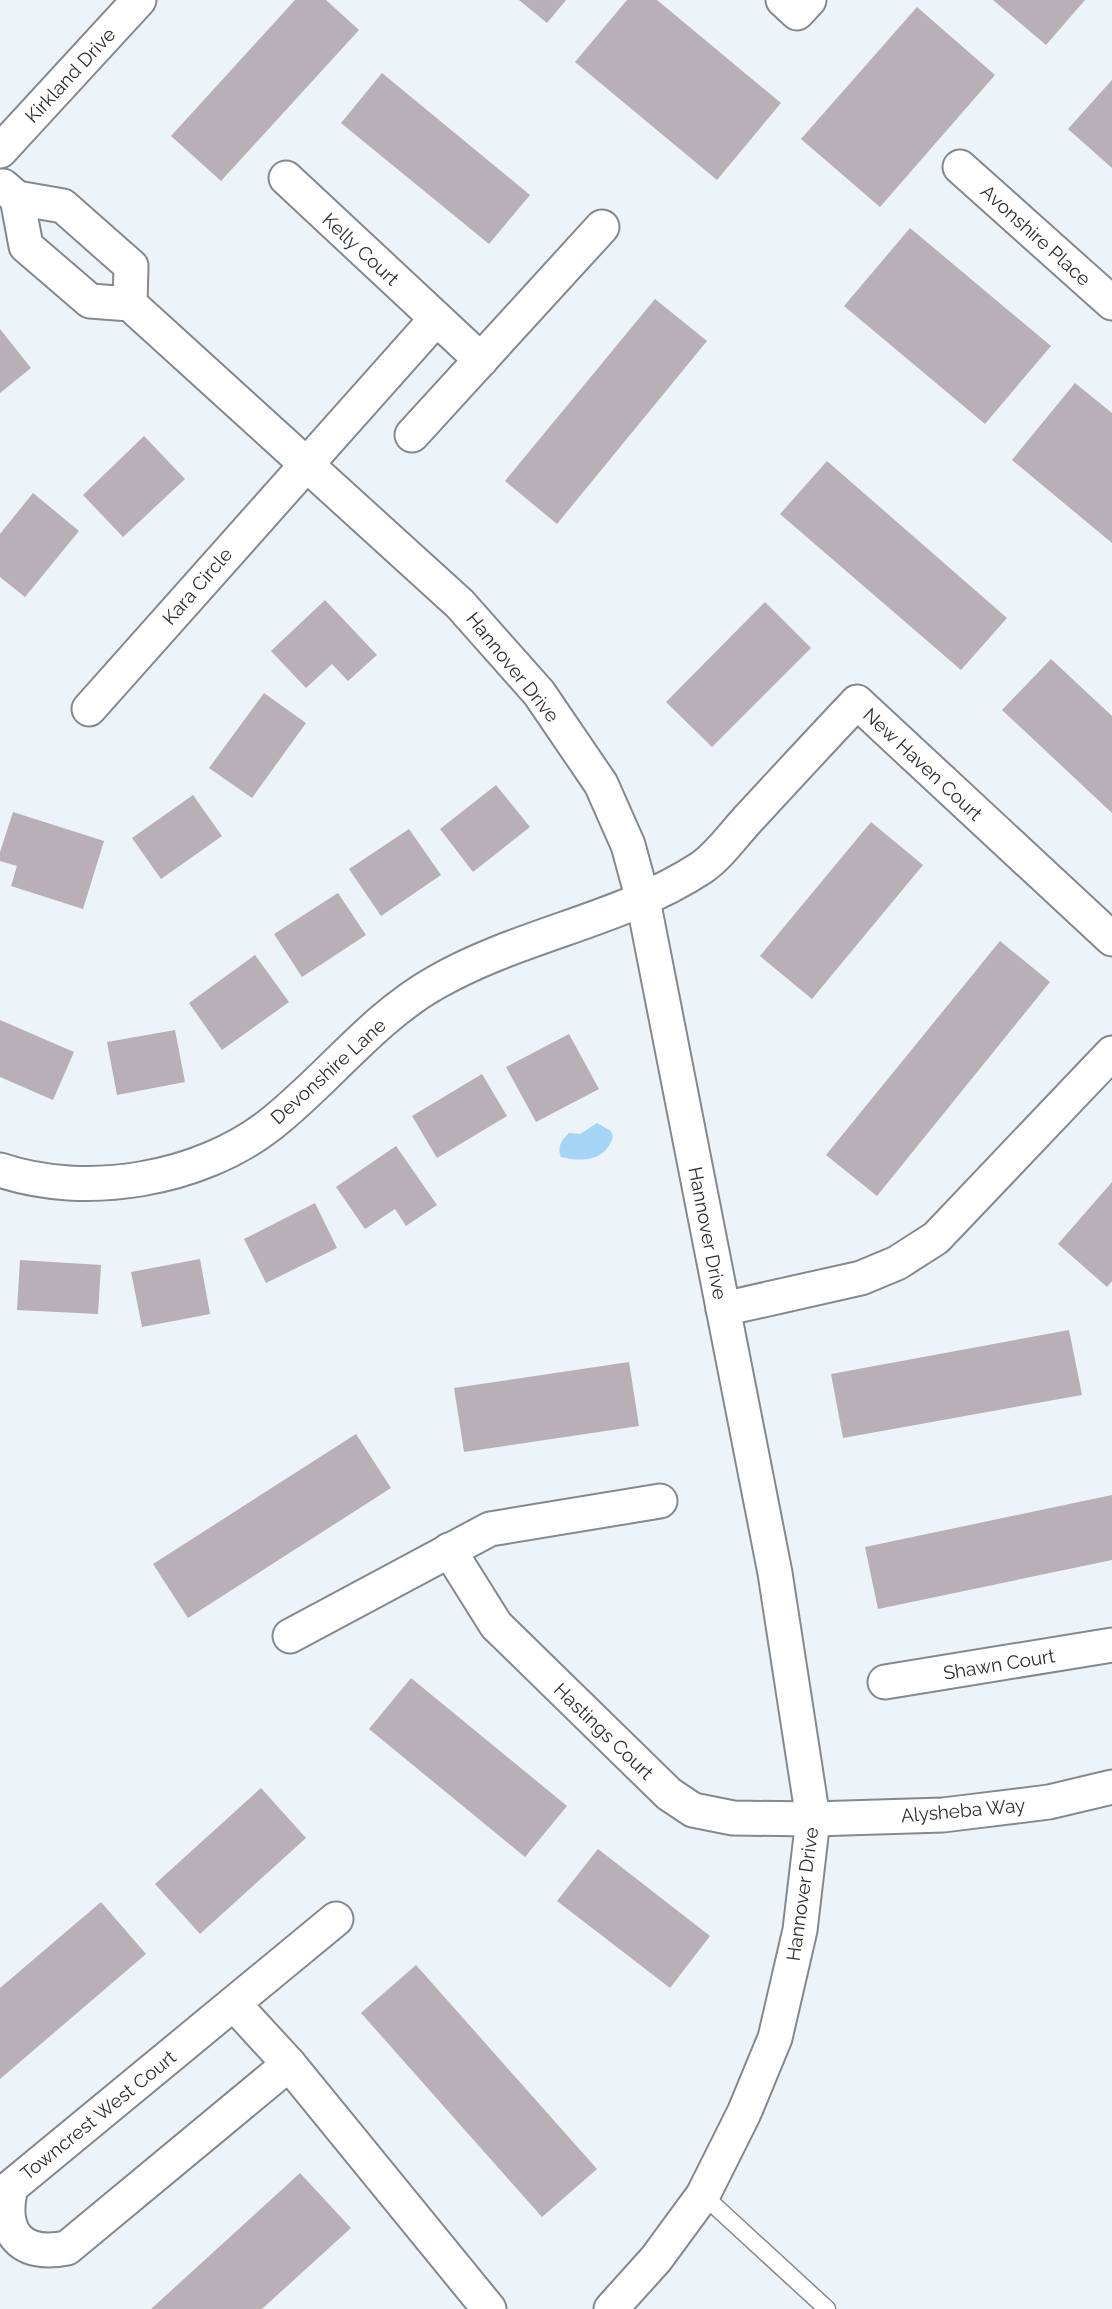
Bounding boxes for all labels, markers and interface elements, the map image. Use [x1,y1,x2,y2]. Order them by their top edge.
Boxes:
street label: Kirkland Drive [20,23,120,127]
street label: Avonshire Place [977,180,1095,290]
street label: Kelly Court [318,208,404,290]
street label: Kara Circle [158,543,236,629]
street label: Hannover Drive [462,608,564,726]
street label: New Haven Court [859,703,988,825]
street label: Devonshire Lane [266,1014,390,1128]
street label: Hannover Drive [684,1165,732,1301]
street label: Shawn Court [942,1644,1057,1684]
street label: Hastings Court [550,1678,659,1784]
street label: Alysheba Way [900,1794,1026,1826]
street label: Hannover Drive [782,1826,822,1962]
street label: Towncrest West Court [16,2045,181,2184]

